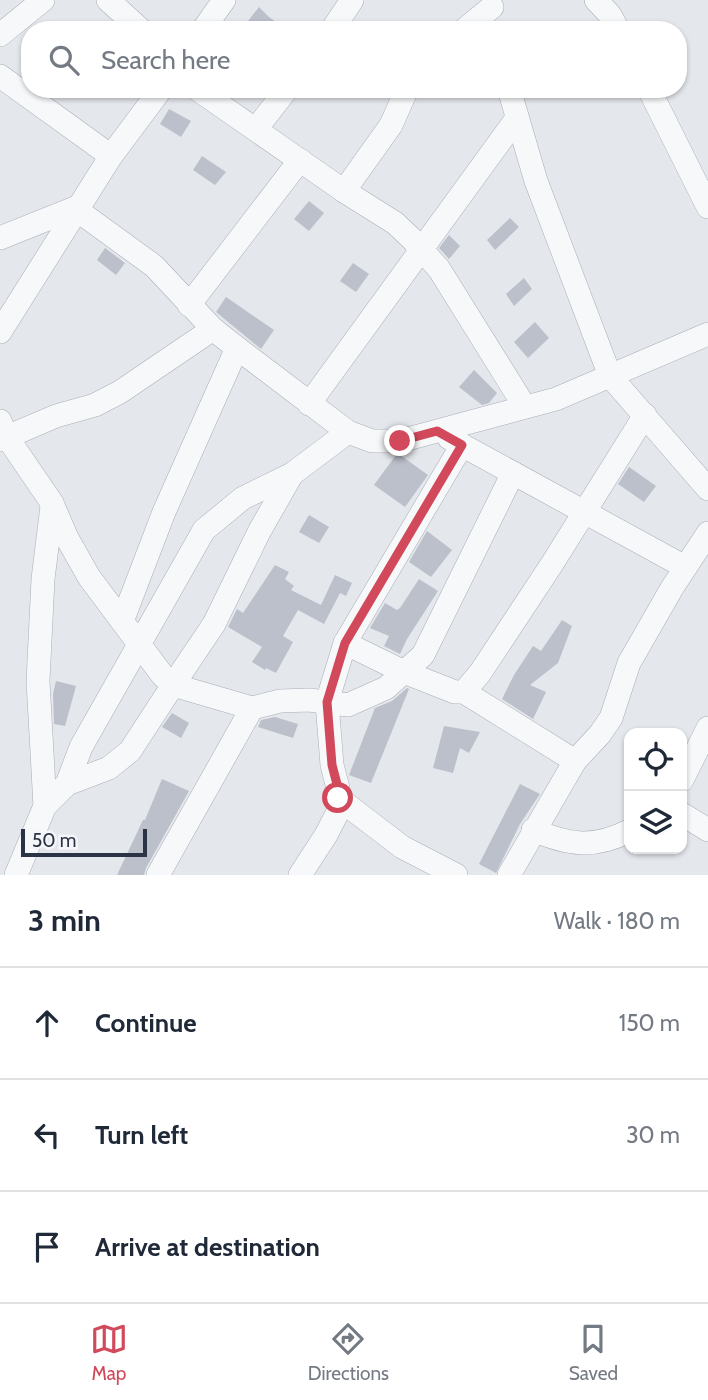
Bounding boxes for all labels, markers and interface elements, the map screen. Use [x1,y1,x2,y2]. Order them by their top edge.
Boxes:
search box [21,21,687,98]
icon: search [45,41,83,79]
text: Search here [101,44,230,76]
route end [384,425,415,456]
map controls [624,728,687,854]
button: locate [624,728,687,791]
route start [322,782,353,813]
button: layers [624,791,687,854]
scale bar [21,826,147,858]
text: 50 m [32,829,76,852]
text: 3 min [28,902,101,939]
text: Walk · 180 m [554,907,680,935]
icon: ahead [28,1004,66,1042]
text: Continue [95,1007,197,1039]
text: 150 m [619,1009,680,1037]
icon: left [28,1116,66,1154]
text: Turn left [95,1119,188,1151]
text: 30 m [626,1121,680,1149]
icon: arrive [28,1228,66,1266]
text: Arrive at destination [95,1231,320,1263]
tab: Map [90,1320,128,1385]
tab: Directions [308,1320,389,1385]
tab: Saved [569,1320,618,1385]

